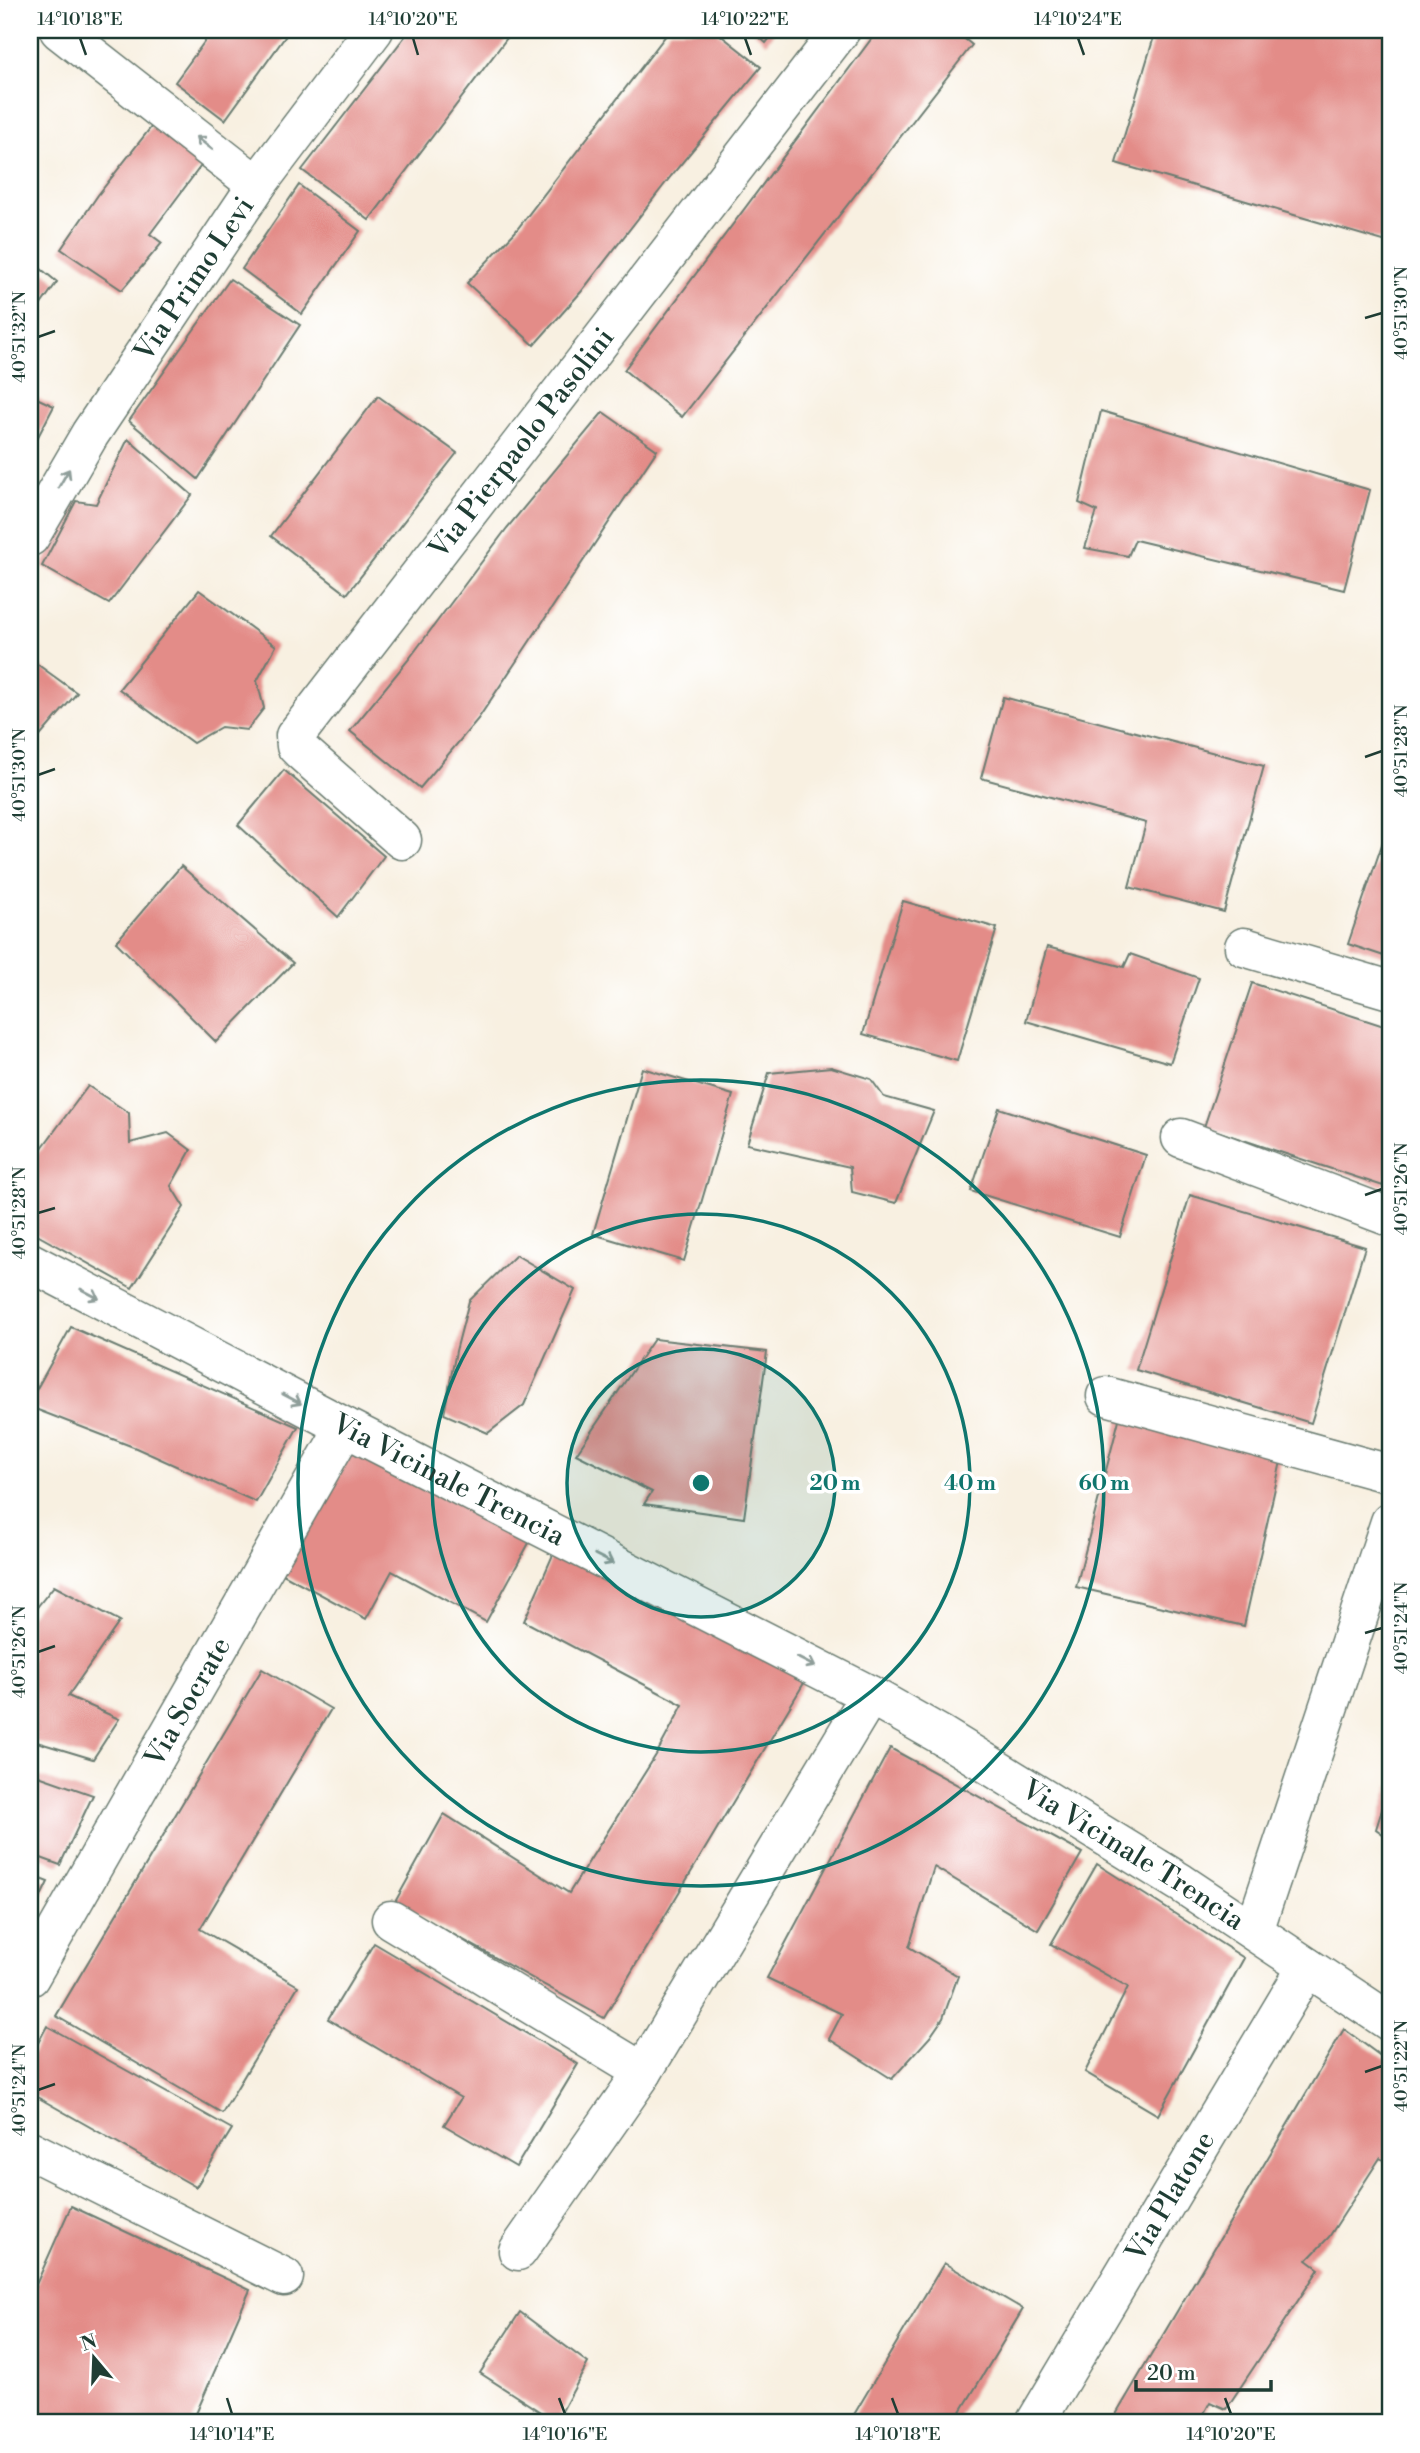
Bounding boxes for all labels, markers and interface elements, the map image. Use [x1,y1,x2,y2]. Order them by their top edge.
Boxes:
text: 14°10'18"E [37,8,123,31]
text: 14°10'20"E [368,8,458,31]
text: 14°10'22"E [701,8,789,31]
text: 14°10'24"E [1034,8,1122,31]
one-way arrow [195,135,213,150]
street label: Via Primo Levi [126,190,262,369]
text: 40°51'30"N [1390,266,1413,360]
text: 40°51'32"N [8,291,31,383]
street label: Via Pierpaolo Pasolini [421,321,622,566]
one-way arrow [58,468,71,489]
text: 40°51'28"N [1390,704,1413,797]
text: 40°51'30"N [8,728,31,822]
text: 40°51'26"N [1390,1142,1413,1235]
text: 40°51'28"N [8,1166,31,1259]
one-way arrow [79,1288,100,1301]
one-way arrow [281,1393,302,1406]
street label: Via Vicinale Trencia [325,1406,572,1554]
centre of rings [689,1471,713,1495]
text: 20 m [810,1471,860,1497]
text: 40 m [944,1471,996,1497]
text: 60 m [1079,1471,1129,1497]
one-way arrow [593,1552,613,1566]
text: 40°51'24"N [1390,1581,1413,1674]
text: 40°51'26"N [8,1605,31,1698]
street label: Via Socrate [136,1631,238,1774]
one-way arrow [795,1656,816,1669]
street label: Via Vicinale Trencia [1014,1771,1252,1938]
text: 40°51'22"N [1390,2019,1413,2112]
text: 40°51'24"N [8,2043,31,2136]
street label: Via Platone [1117,2125,1223,2269]
north arrow [60,2324,130,2394]
text: N [78,2329,100,2357]
scale bar [1136,2348,1271,2392]
text: 20 m [1147,2361,1196,2387]
text: 14°10'14"E [190,2423,274,2446]
text: 14°10'16"E [523,2423,608,2446]
text: 14°10'18"E [855,2423,941,2446]
text: 14°10'20"E [1186,2423,1276,2446]

